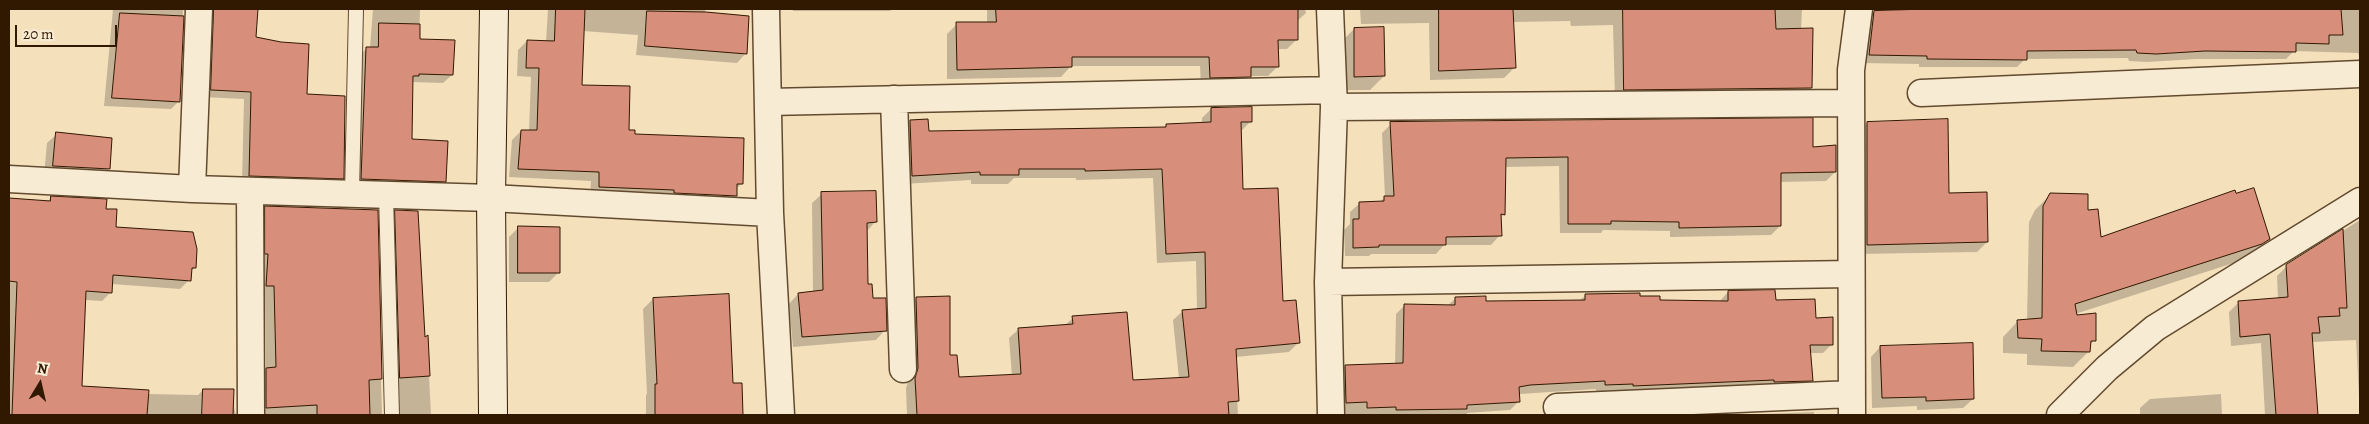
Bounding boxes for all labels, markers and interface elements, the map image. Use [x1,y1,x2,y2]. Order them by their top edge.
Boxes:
scale bar [18,15,120,47]
text: 20 m [23,24,54,44]
north arrow [15,359,65,409]
text: N [36,359,49,379]

